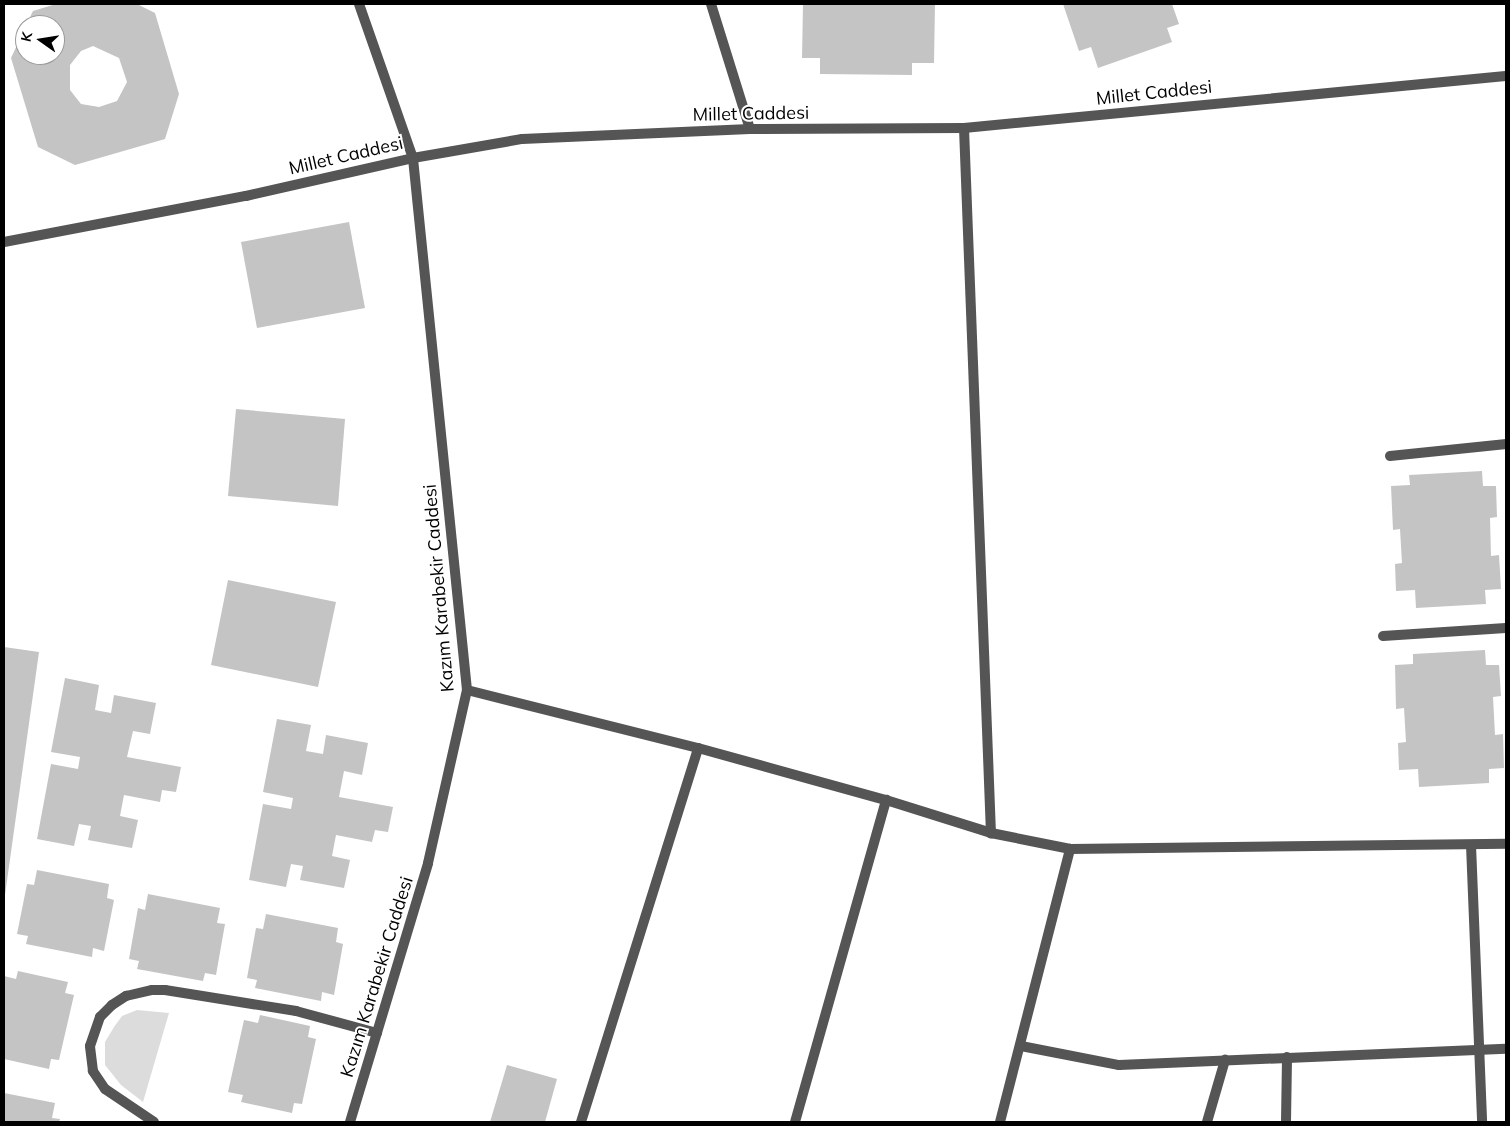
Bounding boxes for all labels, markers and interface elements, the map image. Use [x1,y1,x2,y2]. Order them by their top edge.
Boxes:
north arrow [15,15,65,65]
text: K [17,30,36,43]
street label: Millet Caddesi [1095,76,1213,110]
street label: Millet Caddesi [693,102,809,126]
street label: Millet Caddesi [287,132,405,180]
street label: Kazım Karabekir Caddesi [419,483,459,693]
street label: Kazım Karabekir Caddesi [336,874,418,1080]

